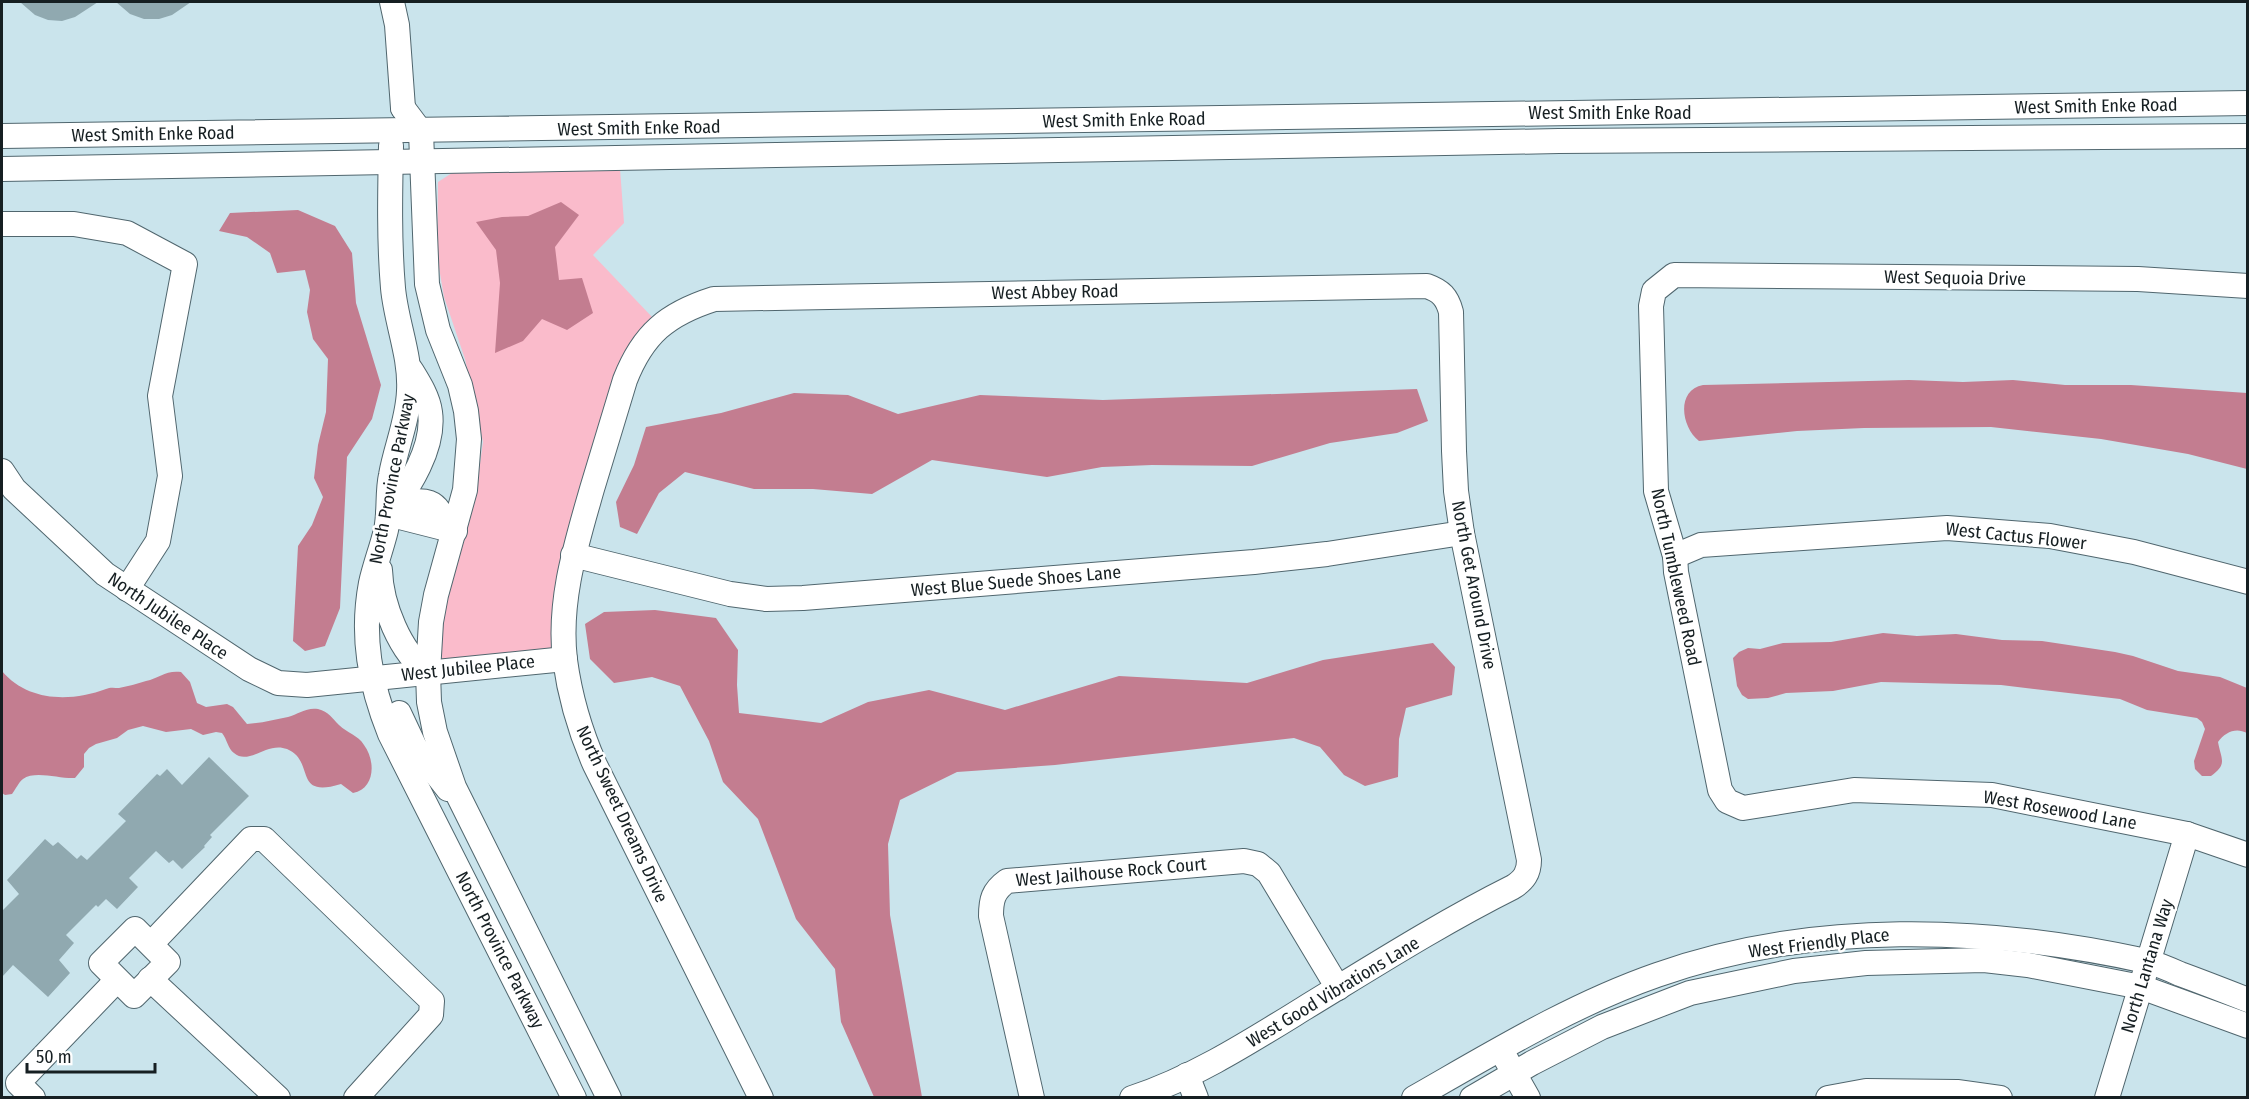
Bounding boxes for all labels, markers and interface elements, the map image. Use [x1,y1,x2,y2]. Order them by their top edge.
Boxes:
street label: West Smith Enke Road [2014,94,2178,118]
street label: West Smith Enke Road [1528,102,1692,124]
street label: West Smith Enke Road [1042,108,1206,132]
street label: West Smith Enke Road [557,116,721,140]
street label: West Smith Enke Road [71,122,235,146]
street label: West Sequoia Drive [1884,266,2026,290]
street label: West Abbey Road [991,280,1119,304]
street label: North Province Parkway [365,392,419,566]
street label: North Tumbleweed Road [1646,486,1706,668]
street label: North Get Around Drive [1447,499,1501,671]
street label: West Cactus Flower [1944,518,2088,554]
street label: West Blue Suede Shoes Lane [910,561,1122,601]
street label: North Jubilee Place [104,568,232,664]
street label: West Jubilee Place [400,650,536,686]
street label: North Sweet Dreams Drive [571,722,673,906]
street label: West Rosewood Lane [1982,786,2138,834]
street label: West Jailhouse Rock Court [1015,853,1207,891]
street label: North Province Parkway [451,868,549,1032]
street label: North Lantana Way [2116,896,2178,1036]
street label: West Friendly Place [1747,923,1891,963]
street label: West Good Vibrations Lane [1243,932,1423,1052]
scale bar [27,1036,154,1074]
text: 50 m [36,1046,72,1068]

